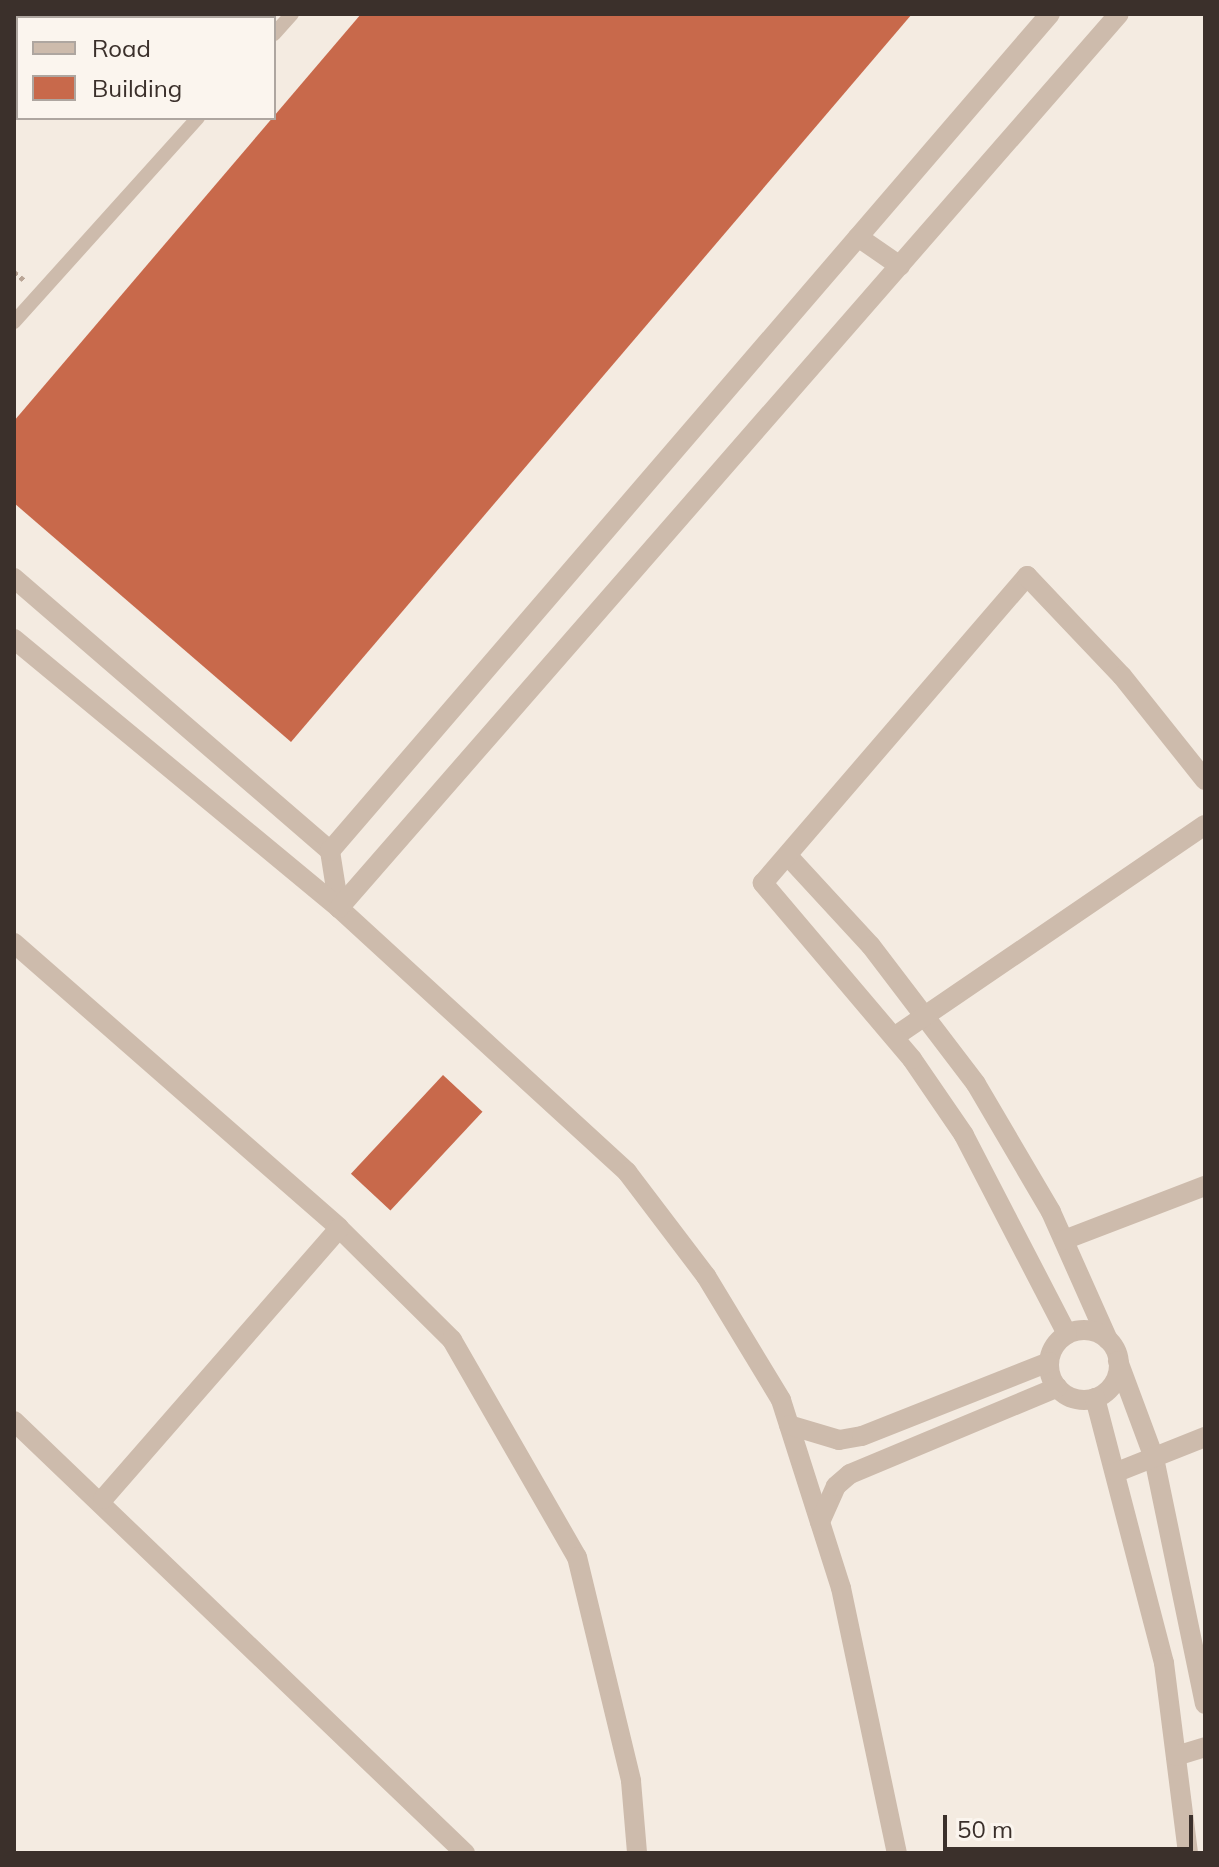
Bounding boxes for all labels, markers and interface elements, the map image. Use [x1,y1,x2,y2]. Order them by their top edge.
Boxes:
legend [16,16,276,120]
text: Road [92,33,151,63]
text: Building [92,73,182,103]
scale bar [947,1799,1197,1849]
text: 50 m [957,1814,1013,1844]

